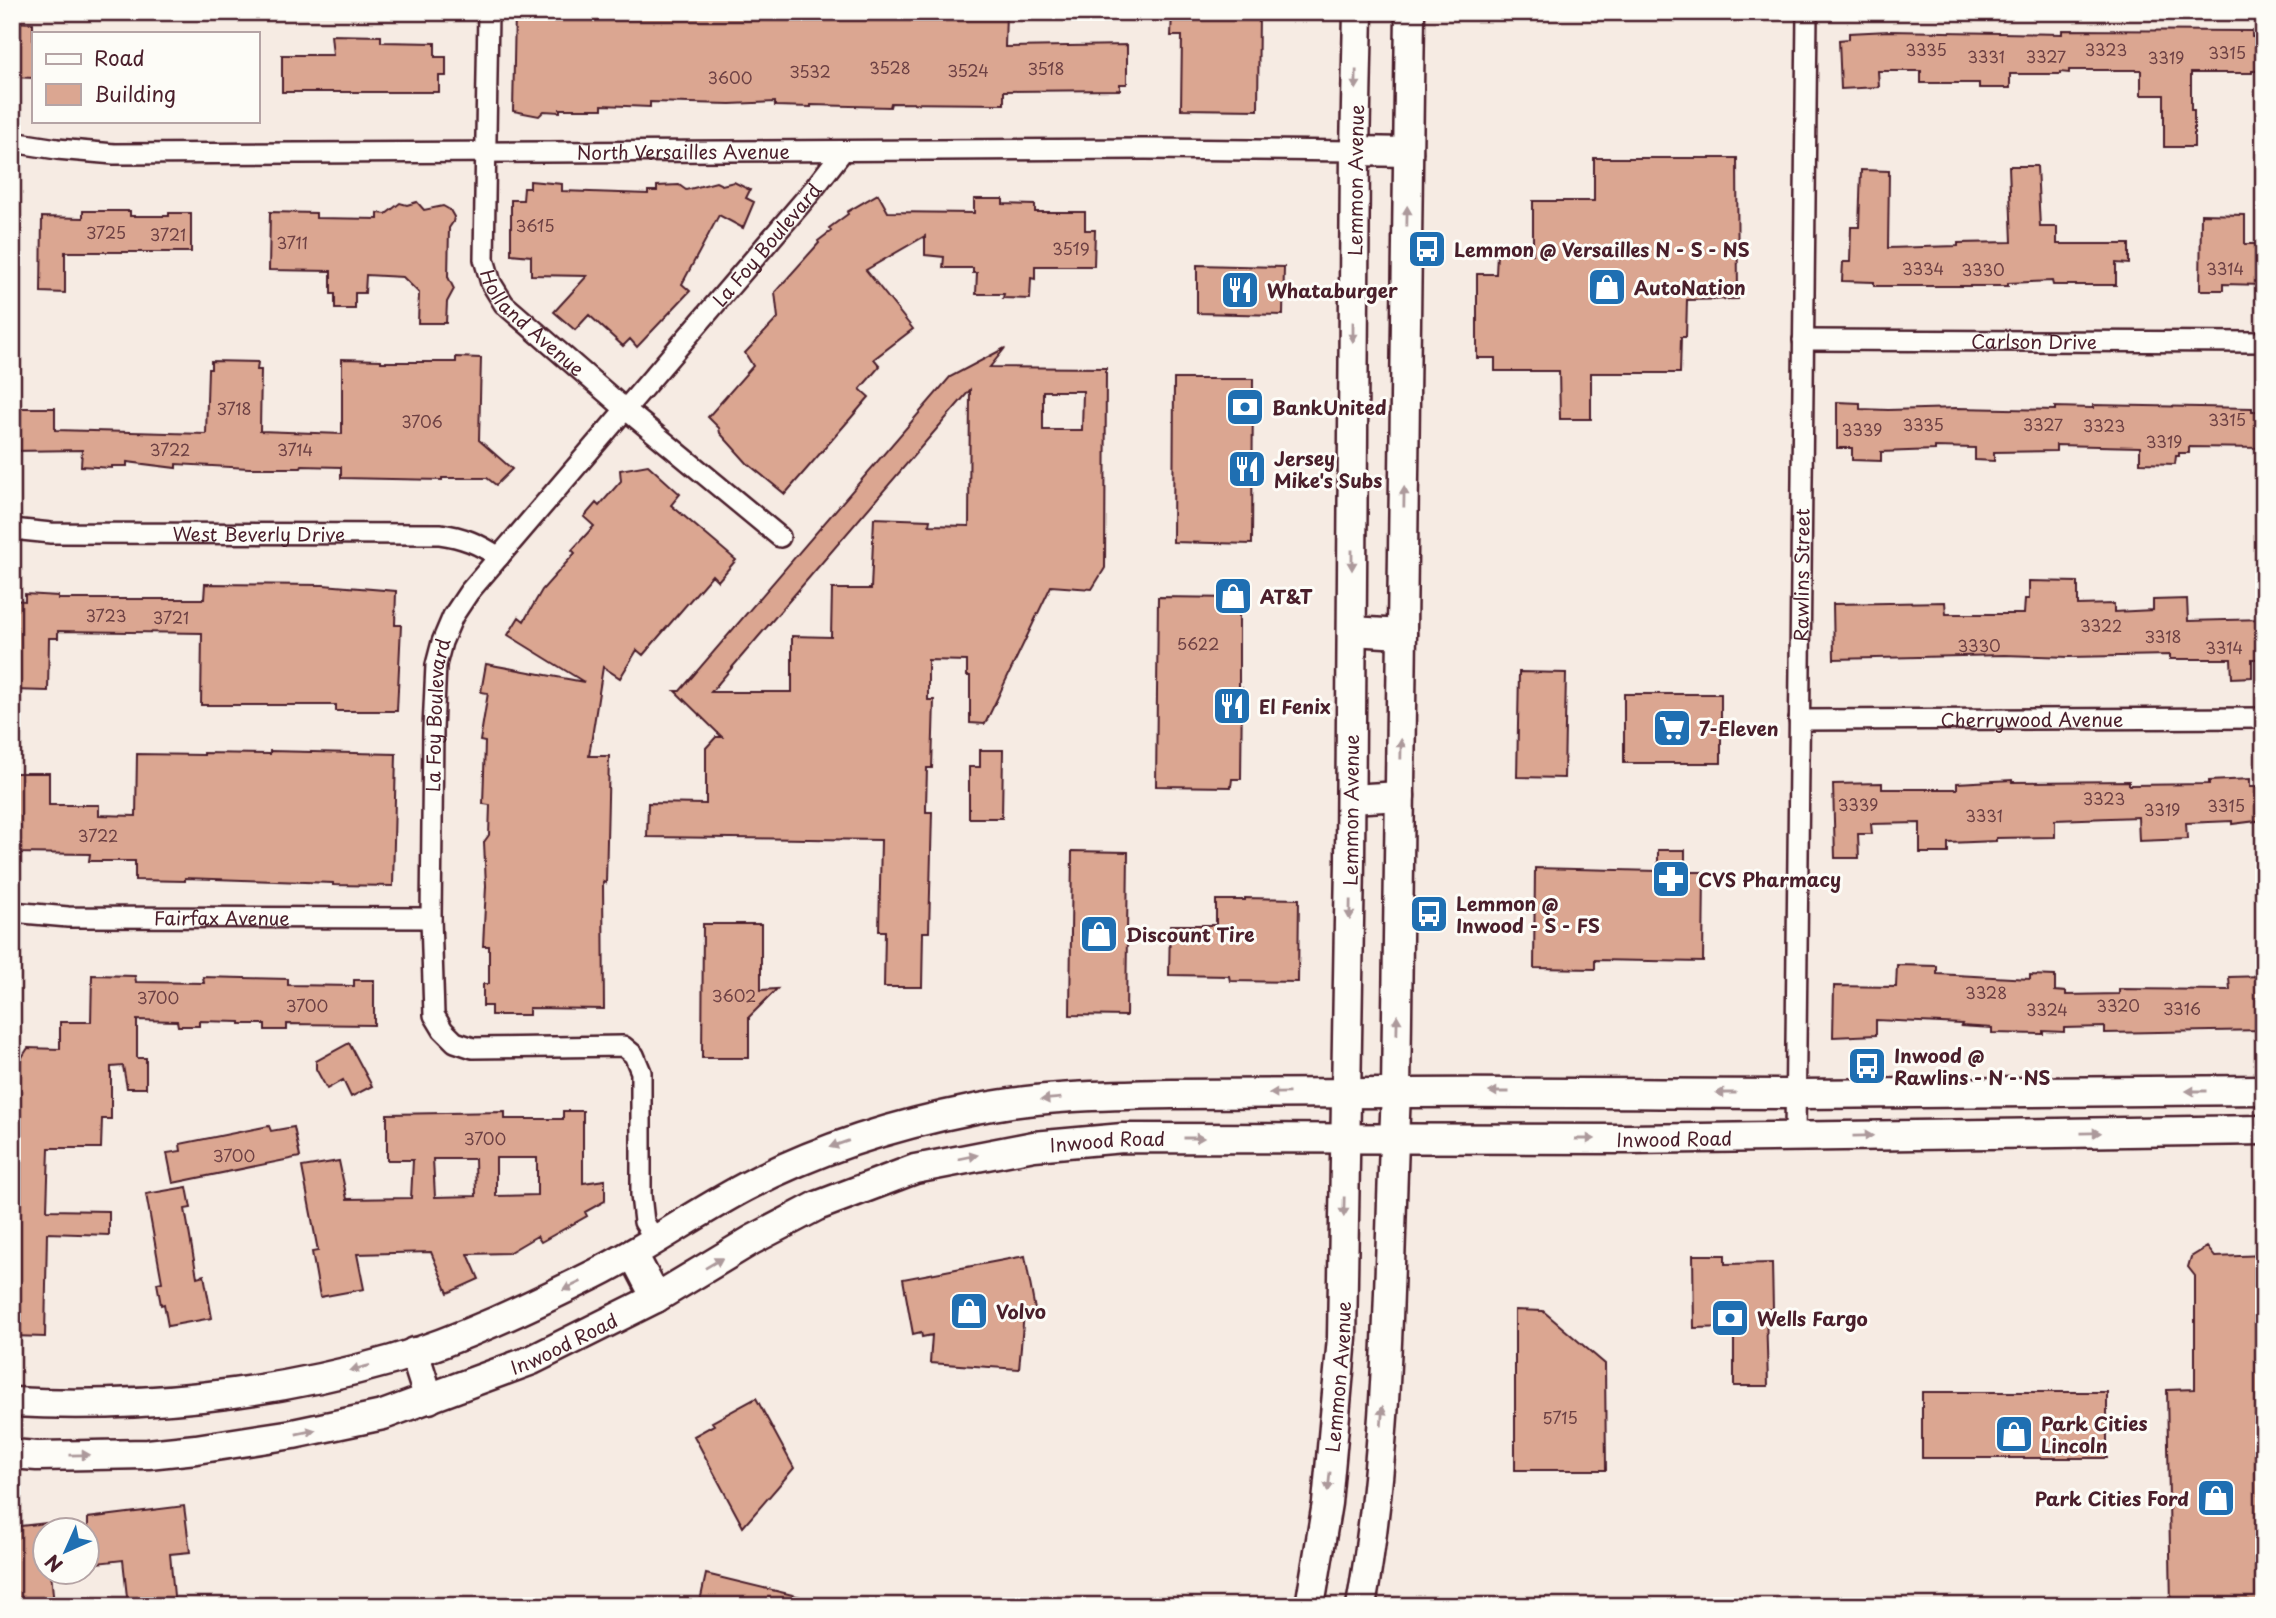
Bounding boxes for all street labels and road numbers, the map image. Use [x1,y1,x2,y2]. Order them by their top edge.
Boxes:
street label: Lemmon Avenue [1340,104,1370,256]
street label: North Versailles Avenue [577,137,790,166]
street label: La Foy Boulevard [705,177,828,312]
street label: Holland Avenue [474,266,591,382]
street label: Carlson Drive [1971,327,2097,355]
street label: Rawlins Street [1786,508,1816,642]
street label: West Beverly Drive [172,519,345,548]
street label: La Foy Boulevard [418,634,457,792]
street label: Cherrywood Avenue [1941,705,2123,733]
street label: Lemmon Avenue [1336,734,1365,886]
street label: Fairfax Avenue [154,903,290,932]
street label: Inwood Road [1048,1124,1165,1159]
street label: Inwood Road [1616,1124,1732,1153]
street label: Lemmon Avenue [1318,1301,1357,1454]
street label: Inwood Road [506,1306,622,1381]

